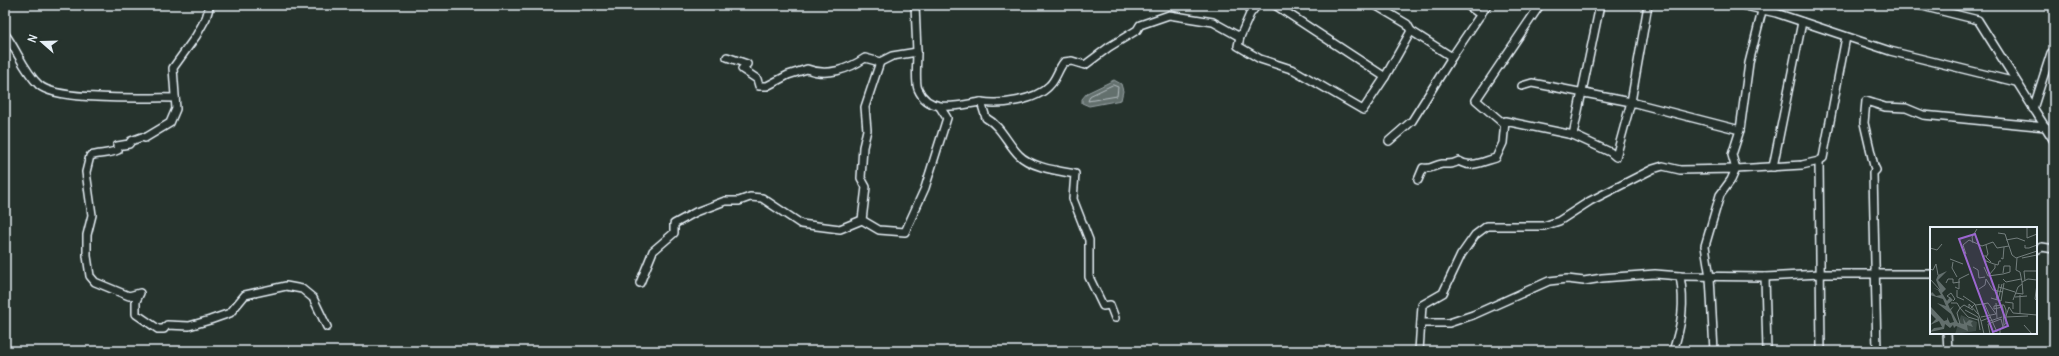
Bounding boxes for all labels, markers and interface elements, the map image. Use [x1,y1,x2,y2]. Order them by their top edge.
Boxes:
north arrow [22,22,62,62]
text: N [25,33,40,45]
inset map [1930,227,2037,334]

